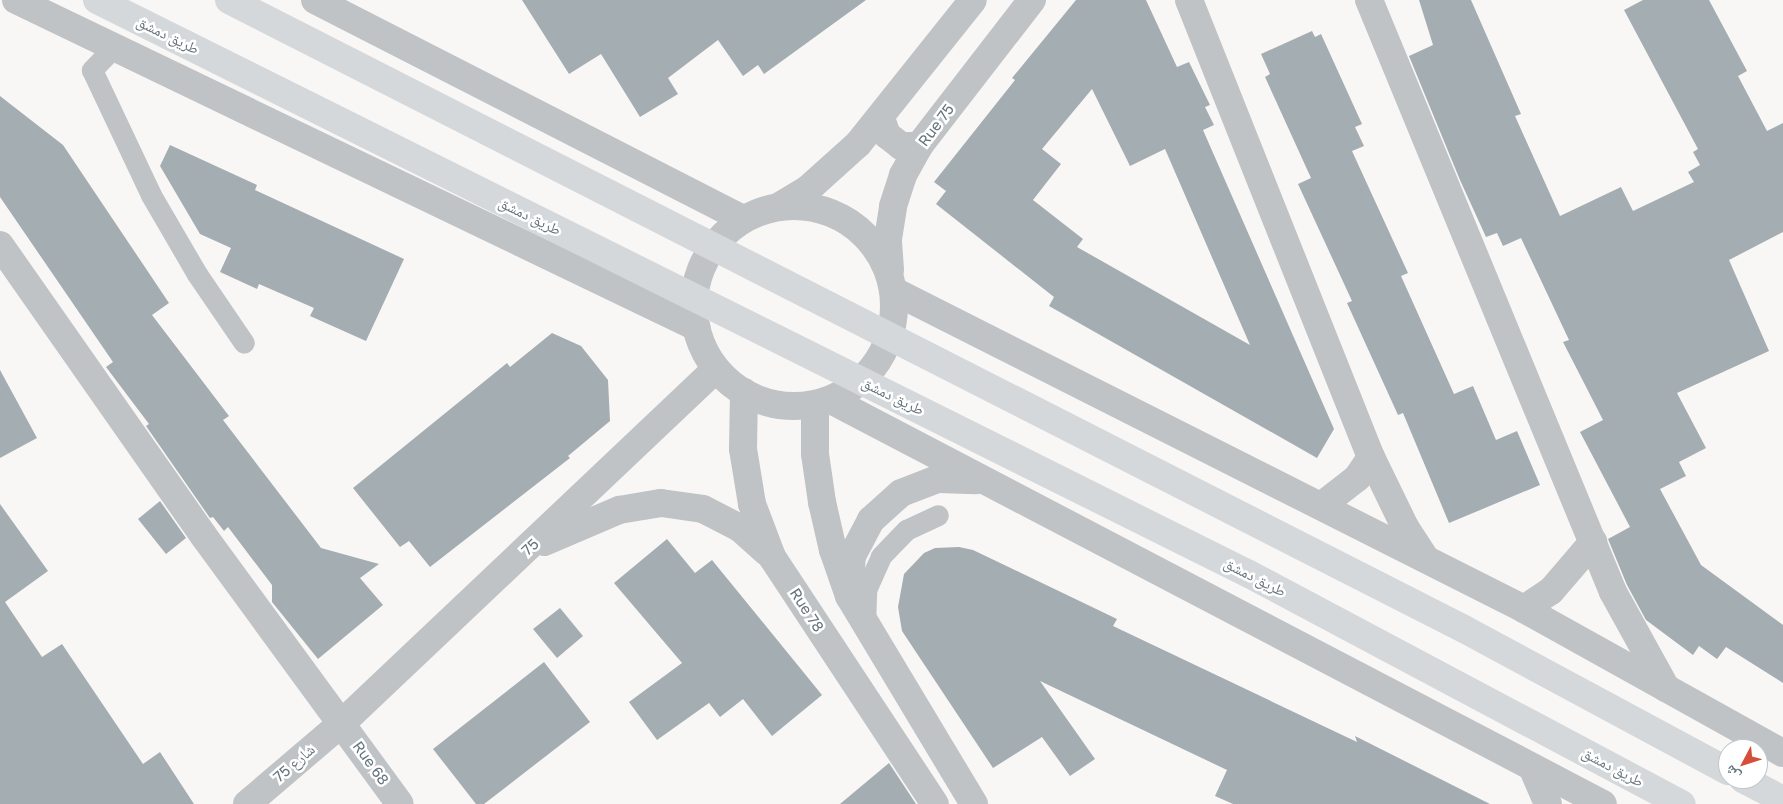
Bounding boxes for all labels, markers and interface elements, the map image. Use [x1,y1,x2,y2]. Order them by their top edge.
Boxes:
street label: طريق دمشق [134,12,202,58]
street label: Rue 75 [914,100,958,150]
street label: طريق دمشق [496,193,564,239]
street label: طريق دمشق [859,373,927,419]
street label: 75 [518,535,542,559]
street label: طريق دمشق [1221,554,1289,600]
street label: Rue 78 [786,585,828,635]
street label: Rue 68 [349,738,393,788]
north arrow [1718,739,1768,789]
street label: شارع 75 [270,740,318,786]
street label: طريق دمشق [1579,743,1647,791]
text: ش [1721,762,1743,784]

